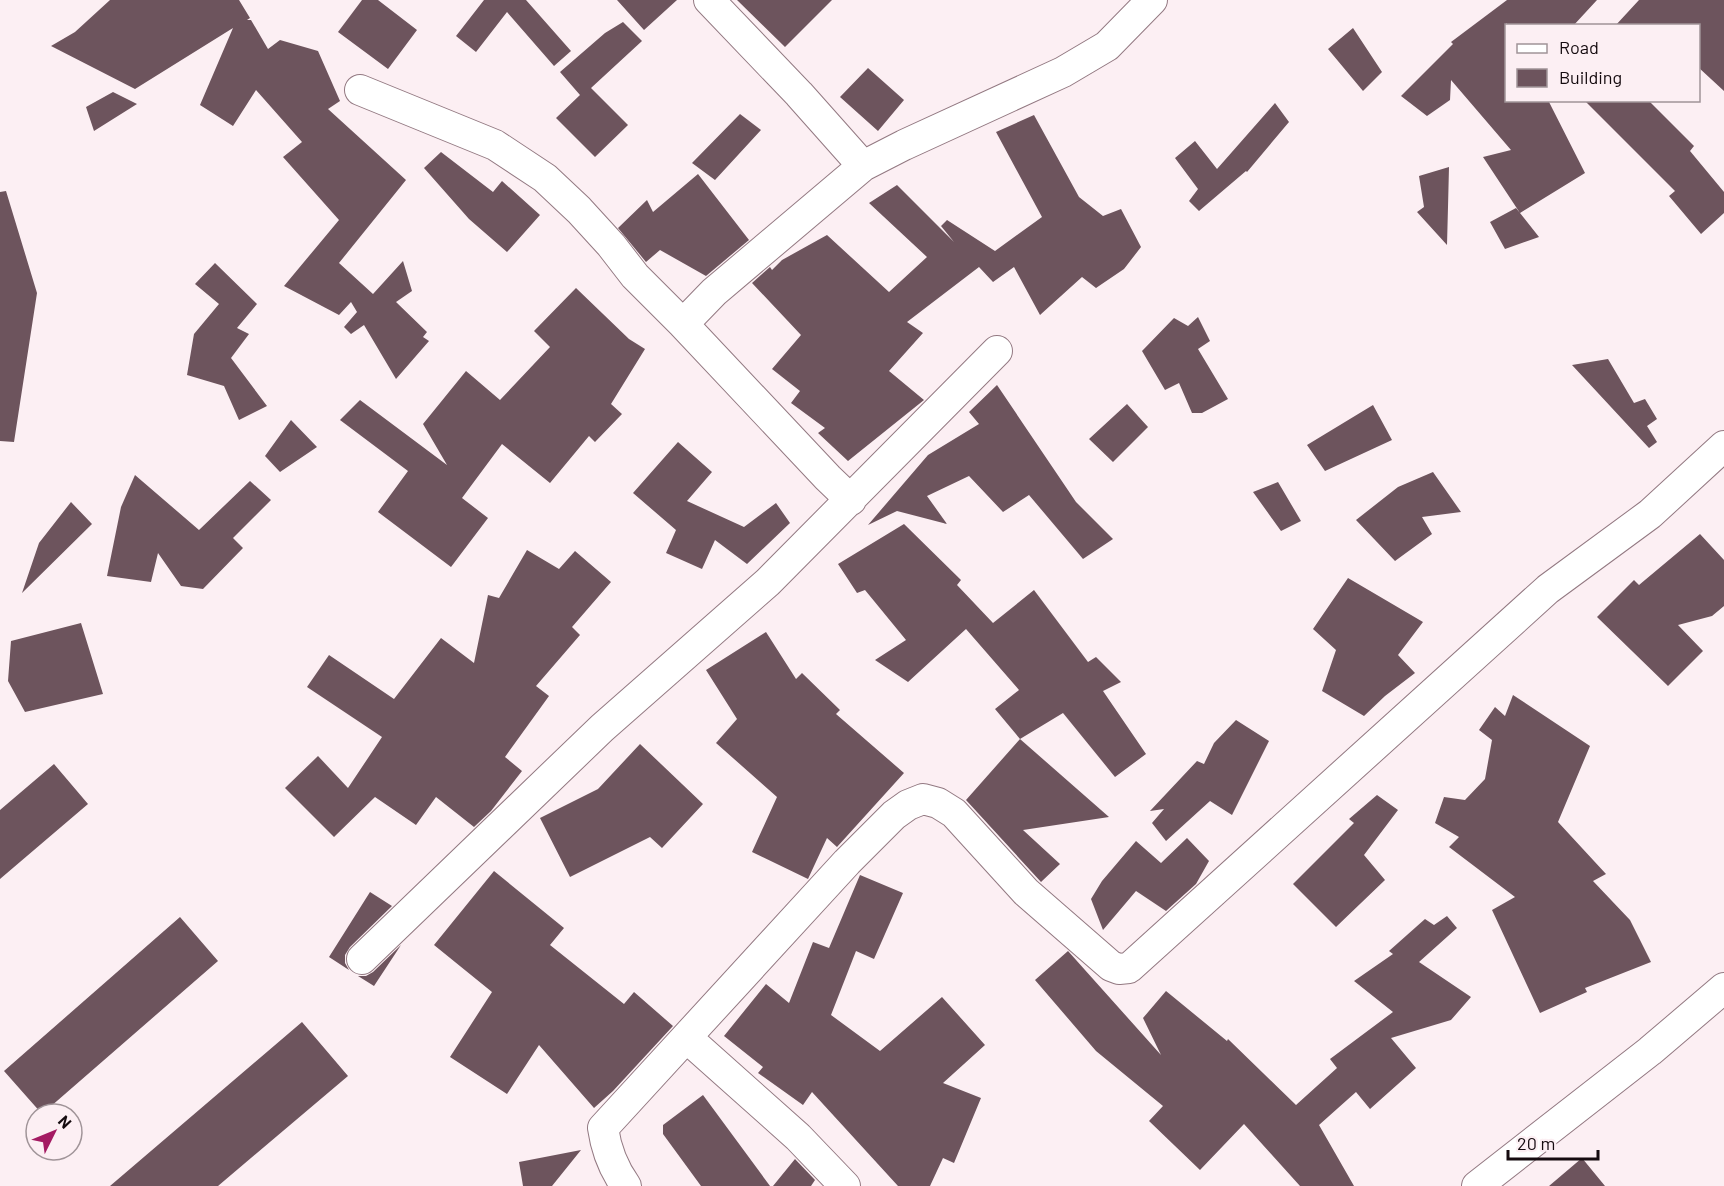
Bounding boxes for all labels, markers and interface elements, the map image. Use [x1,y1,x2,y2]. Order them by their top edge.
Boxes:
legend [1505,24,1700,102]
text: Road [1559,36,1599,58]
text: Building [1559,66,1622,88]
north arrow [24,1102,84,1162]
text: N [55,1111,76,1132]
scale bar [1508,1123,1598,1161]
text: 20 m [1517,1132,1555,1154]

